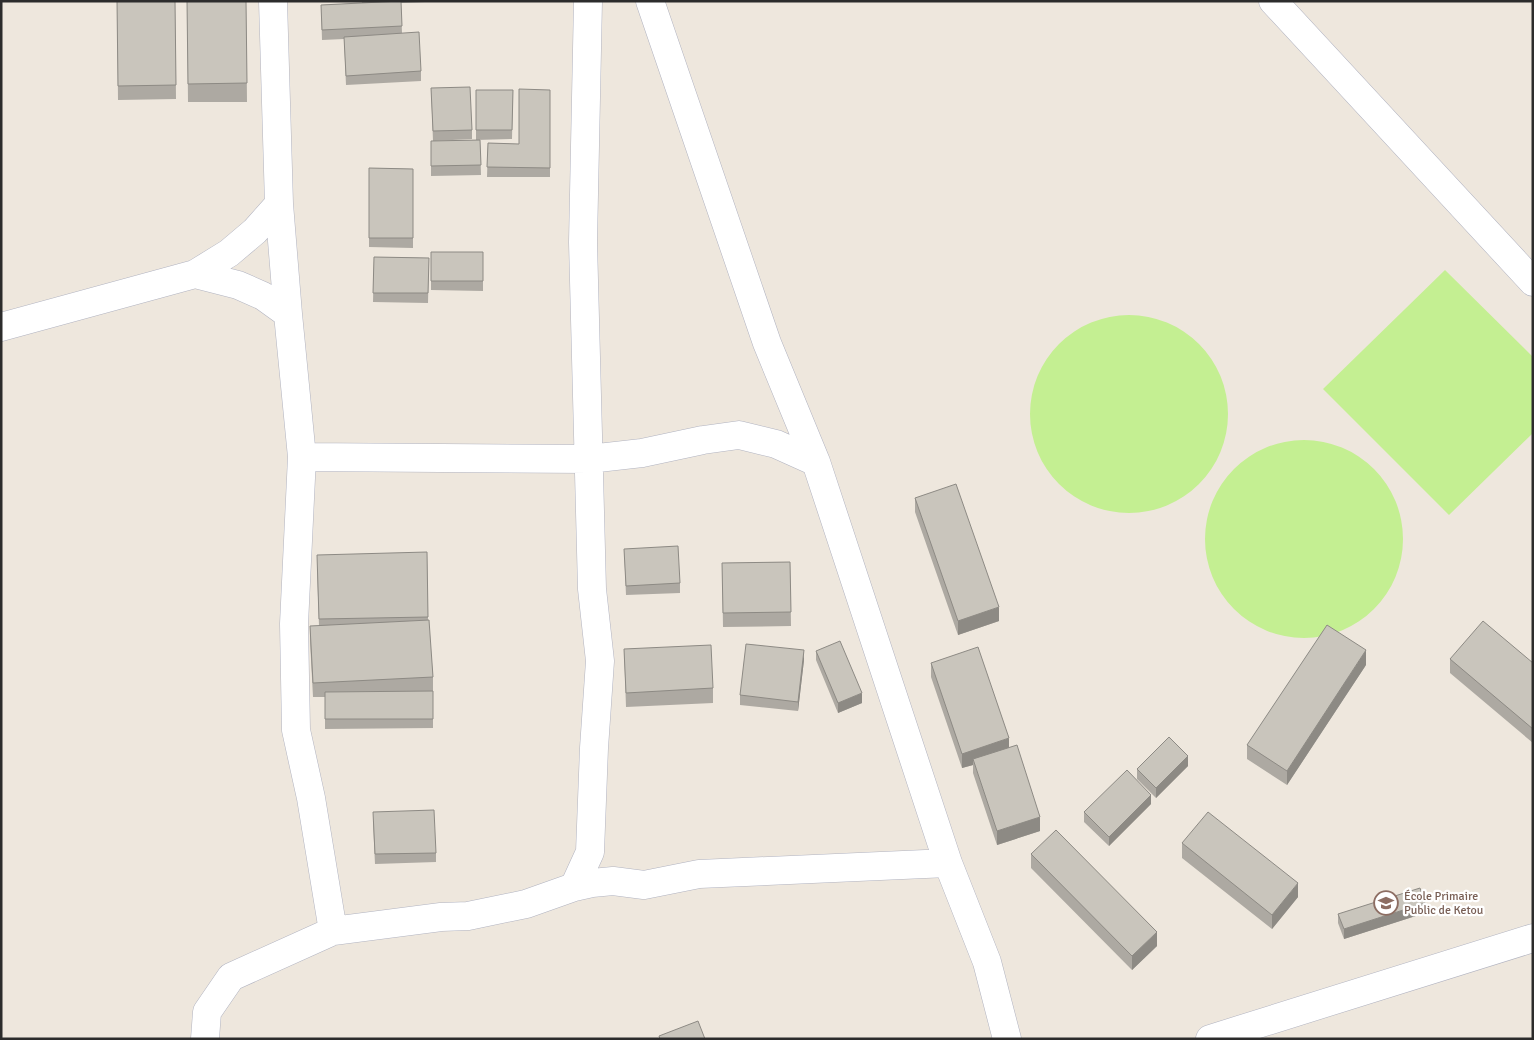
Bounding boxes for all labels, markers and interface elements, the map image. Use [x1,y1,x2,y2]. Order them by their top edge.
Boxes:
place label: École Primaire Public de Ketou [1404,889,1483,918]
school or university icon: École Primaire Public de Ketou [1373,890,1399,916]

